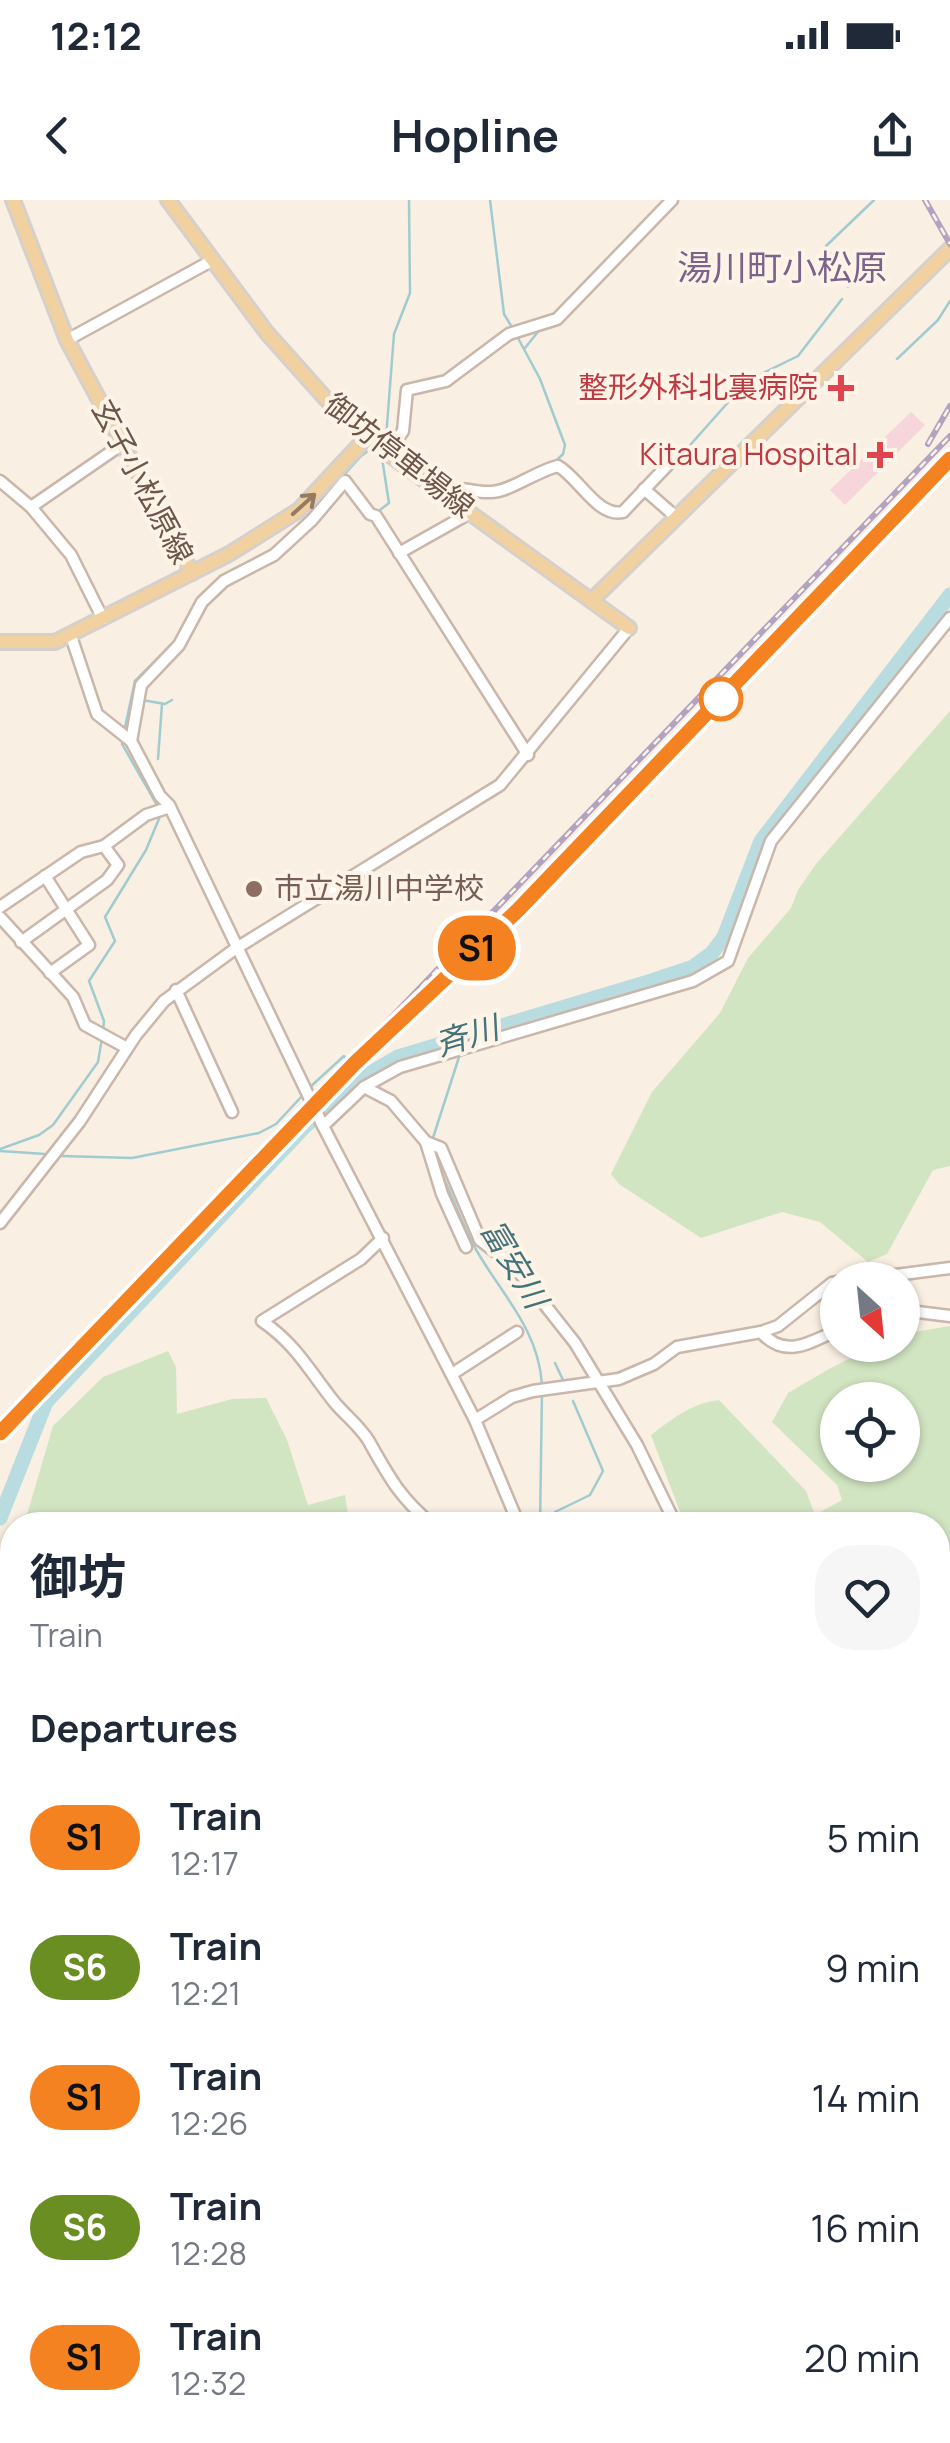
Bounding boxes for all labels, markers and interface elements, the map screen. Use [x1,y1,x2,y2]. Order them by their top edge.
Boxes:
text: 12:12 [50,9,142,61]
text: Hopline [391,104,559,166]
icon: back [30,108,85,163]
icon: share [865,108,920,163]
district label: 湯川町小松原 [677,243,887,291]
place label: 整形外科北裏病院 [578,366,818,407]
marker: 整形外科北裏病院 [828,375,854,401]
street label: 御坊停車場線 [316,383,483,526]
street label: 玄子小松原線 [83,392,204,570]
place label: Kitaura Hospital [639,433,858,474]
marker: Kitaura Hospital [867,442,893,468]
one-way arrow [291,492,316,515]
unlabelled marker [700,678,742,720]
place label: 市立湯川中学校 [274,867,484,908]
marker: 市立湯川中学校 [243,878,265,900]
line badge: S1 [432,916,522,980]
text: S1 [458,924,496,972]
water label: 斉川 [430,1004,507,1065]
water label: 富安川 [471,1211,560,1319]
north arrow [820,1262,920,1362]
map controls [820,1262,920,1482]
button: locate [820,1382,920,1482]
text: 御坊 [30,1543,126,1608]
button: heart [815,1545,920,1650]
text: Train [30,1613,103,1657]
text: Departures [30,1701,238,1753]
text: Train [170,1789,262,1841]
text: 5 min [827,1811,920,1863]
text: S1 [66,1813,104,1861]
text: 12:17 [170,1841,239,1885]
text: Train [170,1919,262,1971]
text: 9 min [825,1941,920,1993]
text: S6 [63,1943,107,1991]
text: 12:21 [170,1971,241,2015]
text: Train [170,2049,262,2101]
text: 14 min [812,2071,920,2123]
text: S1 [66,2073,104,2121]
text: 12:26 [170,2101,248,2145]
text: Train [170,2179,262,2231]
text: 16 min [810,2201,920,2253]
text: S6 [63,2203,107,2251]
text: 12:28 [170,2231,247,2275]
text: Train [170,2309,262,2361]
text: 20 min [804,2331,920,2383]
text: S1 [66,2333,104,2381]
text: 12:32 [170,2361,246,2405]

